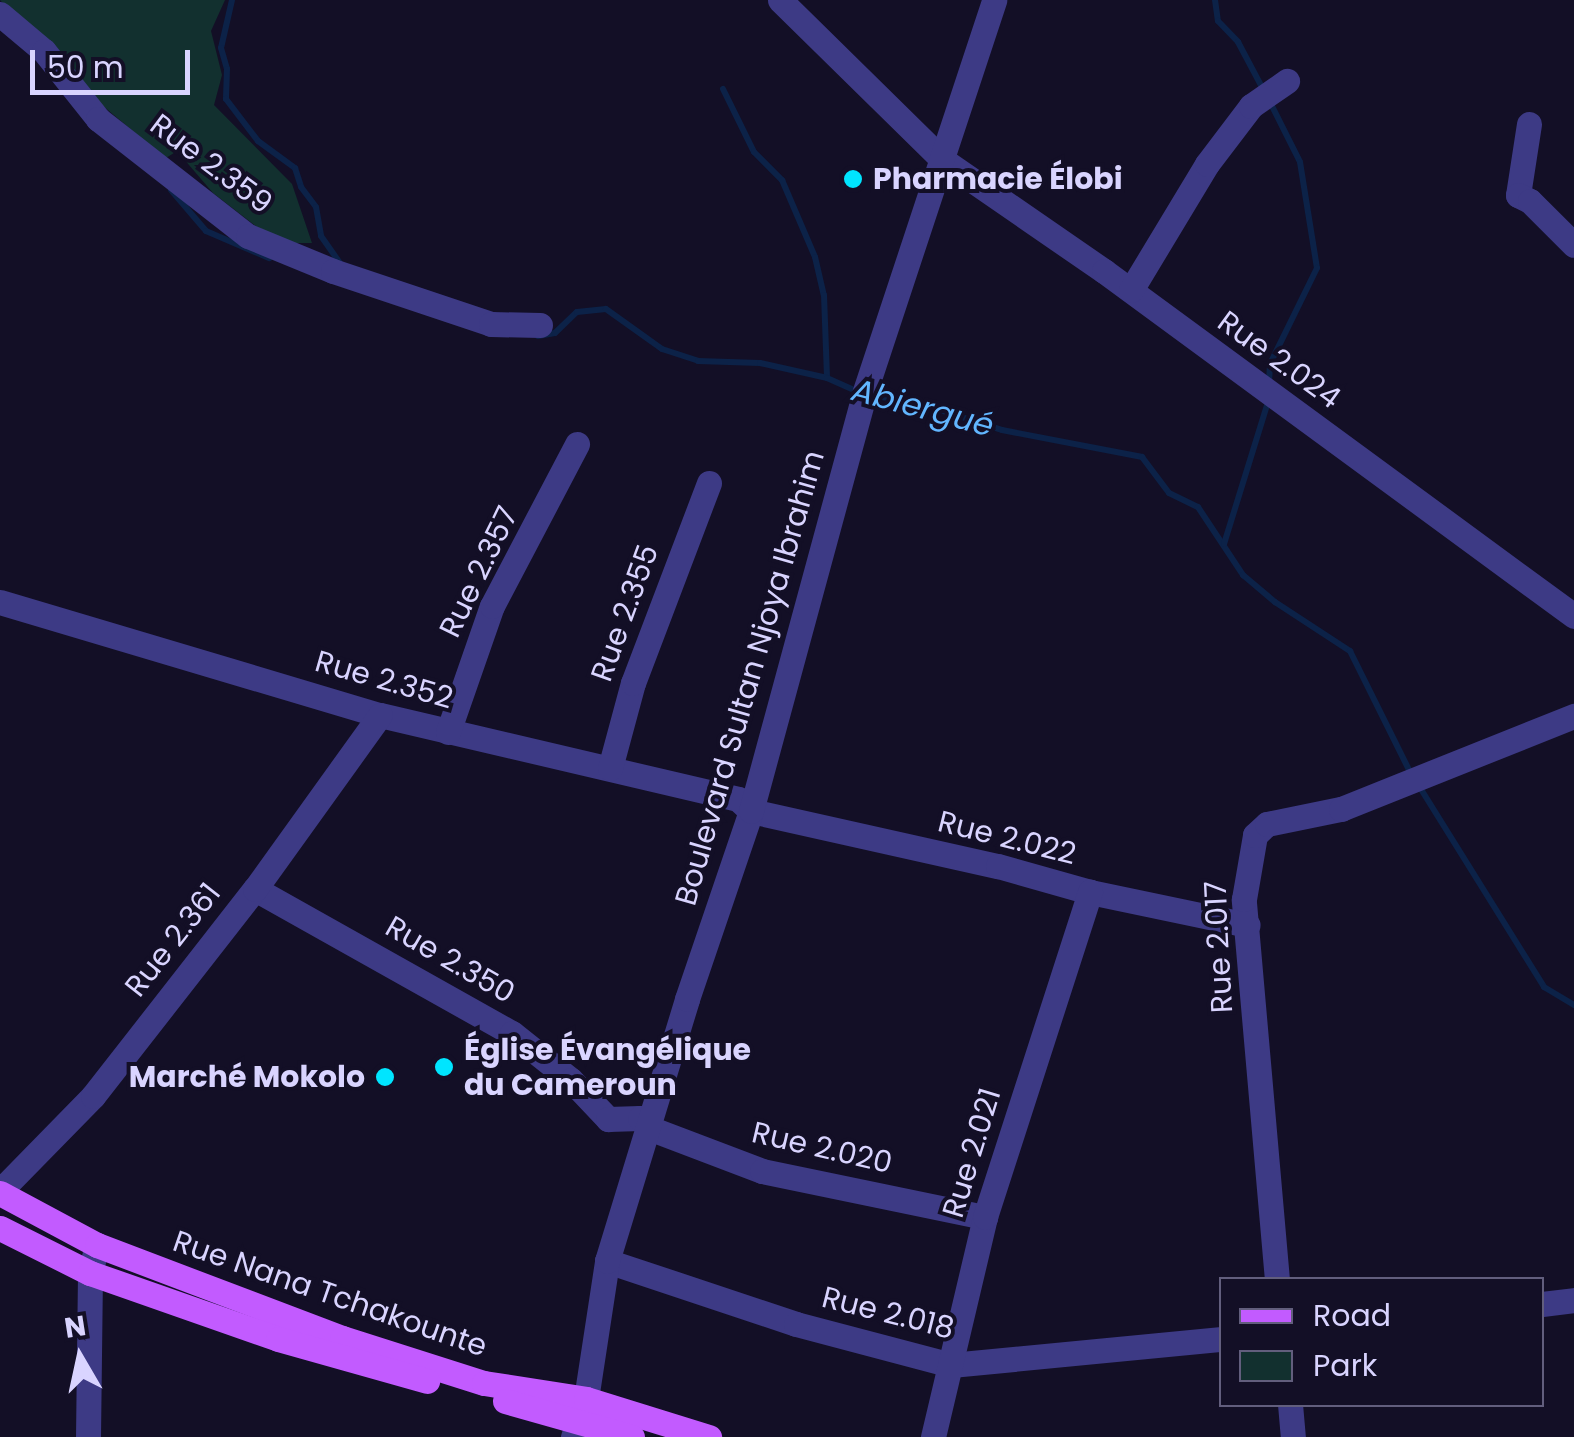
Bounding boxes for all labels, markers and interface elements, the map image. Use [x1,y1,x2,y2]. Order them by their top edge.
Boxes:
scale bar [35,30,195,92]
text: 50 m [47,46,124,89]
street label: Rue 2.359 [143,107,279,221]
place label: Pharmacie Élobi [873,161,1123,197]
marker: Pharmacie Élobi [842,168,864,190]
street label: Rue 2.024 [1211,304,1347,416]
water label: Abiergué [848,371,998,445]
street label: Boulevard Sultan Njoya Ibrahim [668,446,832,910]
street label: Rue 2.357 [432,501,526,643]
street label: Rue 2.355 [584,540,666,686]
street label: Rue 2.352 [311,643,457,717]
street label: Rue 2.022 [934,803,1080,873]
street label: Rue 2.361 [118,876,228,1004]
street label: Rue 2.017 [1198,880,1240,1014]
street label: Rue 2.350 [379,909,521,1011]
place label: Église Évangélique du Cameroun [464,1032,751,1102]
marker: Église Évangélique du Cameroun [433,1056,455,1078]
place label: Marché Mokolo [129,1059,365,1095]
marker: Marché Mokolo [374,1066,396,1088]
street label: Rue 2.021 [935,1084,1009,1222]
street label: Rue 2.020 [749,1114,895,1182]
street label: Rue Nana Tchakounte [168,1223,492,1365]
legend [1219,1277,1544,1407]
street label: Rue 2.018 [818,1279,958,1347]
text: Road [1313,1294,1391,1337]
text: N [62,1306,89,1348]
north arrow [30,1307,130,1407]
text: Park [1313,1344,1377,1387]

